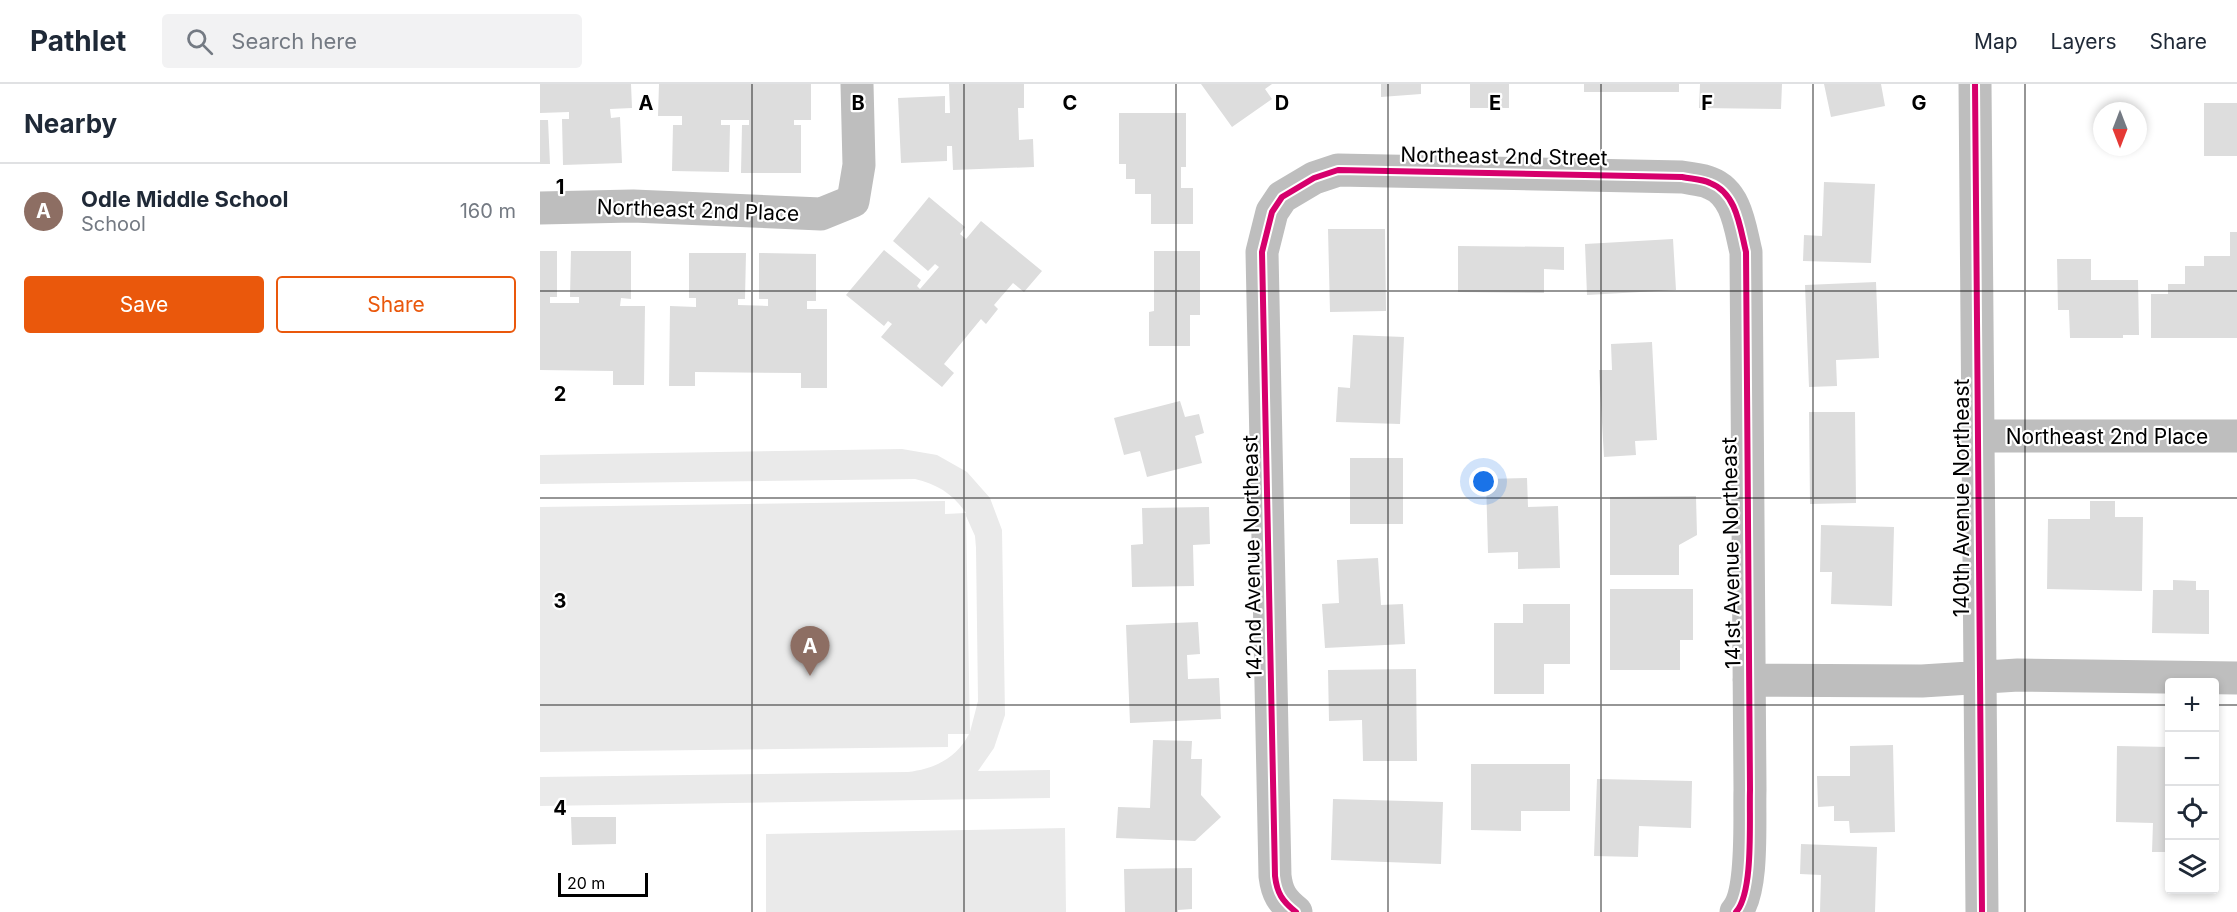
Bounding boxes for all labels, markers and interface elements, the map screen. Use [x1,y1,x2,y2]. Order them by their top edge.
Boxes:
search box [162,14,582,68]
text: Pathlet [30,24,126,58]
icon: search [183,25,216,58]
text: Search here [231,28,357,54]
text: Map [1974,29,2018,54]
text: Layers [2051,29,2117,54]
text: Share [2150,29,2207,54]
text: A [639,91,654,115]
text: B [851,91,865,115]
text: C [1063,91,1077,115]
text: D [1275,91,1289,115]
text: E [1489,91,1501,115]
text: F [1701,91,1713,115]
text: G [1911,91,1927,115]
north arrow [2093,102,2147,156]
text: Nearby [24,108,117,139]
street label: Northeast 2nd Street [1400,142,1608,170]
text: 1 [556,175,564,199]
text: Odle Middle School [81,186,289,212]
street label: Northeast 2nd Place [596,194,800,226]
text: A [36,199,51,223]
text: 160 m [460,199,516,223]
text: School [81,212,146,236]
button: Save [24,276,264,333]
button: Share [276,276,516,333]
street label: 140th Avenue Northeast [1949,379,1974,617]
text: 2 [554,382,566,406]
street label: Northeast 2nd Place [2006,424,2208,449]
street label: 142nd Avenue Northeast [1237,435,1267,679]
street label: 141st Avenue Northeast [1716,437,1746,669]
your location [1469,467,1498,496]
text: 3 [554,589,566,613]
pin: A [790,626,830,676]
map controls [2165,678,2219,894]
button: + [2165,678,2219,732]
button: − [2165,732,2219,786]
button: locate [2165,786,2219,840]
text: 4 [553,796,567,820]
button: layers [2165,840,2219,894]
scale bar [558,870,648,898]
text: 20 m [567,873,605,893]

